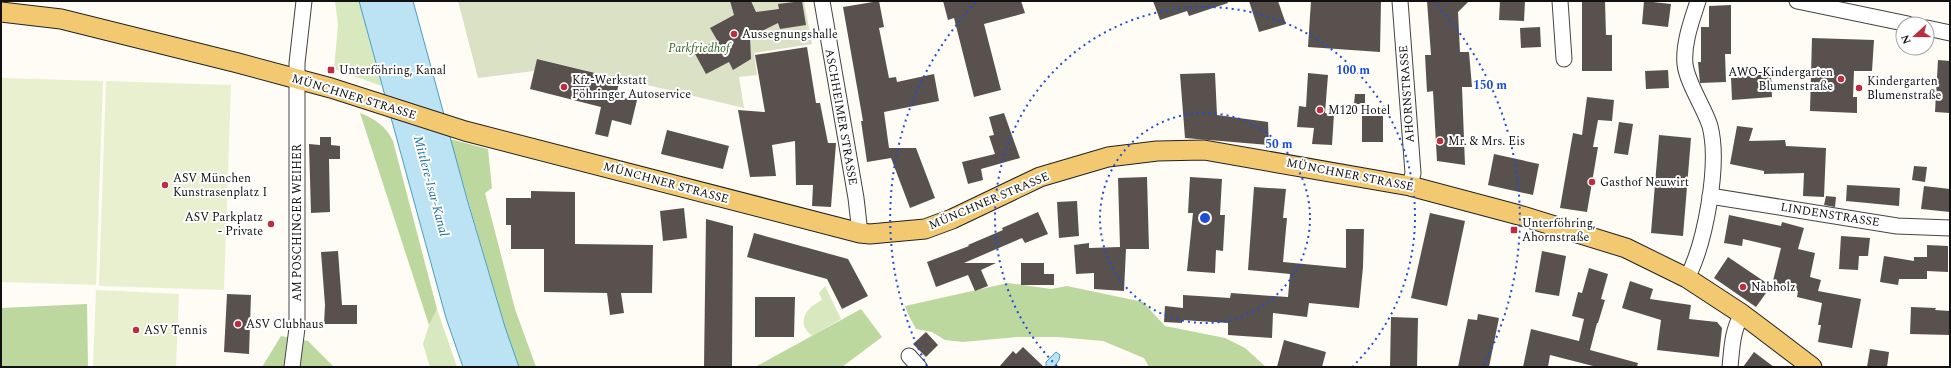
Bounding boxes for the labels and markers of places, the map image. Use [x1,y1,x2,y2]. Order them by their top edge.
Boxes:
place label: Aussegnungshalle [742,25,838,44]
marker: Aussegnungshalle [729,29,739,39]
place label: Unterföhring, Kanal [339,61,446,80]
place label: AWO-Kindergarten Blumenstraße [1728,63,1833,96]
marker: Unterföhring, Kanal [326,65,336,75]
place label: Kfz-Werkstatt Föhringer Autoservice [572,71,691,104]
place label: Kindergarten Blumenstraße [1867,72,1942,105]
marker: AWO-Kindergarten Blumenstraße [1836,74,1846,84]
marker: Kfz-Werkstatt Föhringer Autoservice [559,82,569,92]
marker: Kindergarten Blumenstraße [1854,83,1864,93]
place label: M120 Hotel [1328,101,1390,120]
marker: M120 Hotel [1315,105,1325,115]
place label: Mr. & Mrs. Eis [1448,132,1525,151]
marker: Mr. & Mrs. Eis [1435,136,1445,146]
place label: ASV München Kunstrasenplatz I [173,169,267,202]
place label: Gasthof Neuwirt [1600,173,1689,192]
marker: Gasthof Neuwirt [1587,177,1597,187]
marker: ASV München Kunstrasenplatz I [160,180,170,190]
place label: ASV Parkplatz - Private [185,208,263,241]
centre of rings [1198,211,1212,225]
place label: Unterföhring, Ahornstraße [1522,214,1596,247]
marker: ASV Parkplatz - Private [266,219,276,229]
marker: Unterföhring, Ahornstraße [1509,225,1519,235]
place label: Nabholz [1751,278,1796,297]
marker: Nabholz [1738,282,1748,292]
place label: ASV Clubhaus [246,315,324,334]
marker: ASV Clubhaus [233,319,243,329]
place label: ASV Tennis [144,321,207,340]
marker: ASV Tennis [131,325,141,335]

